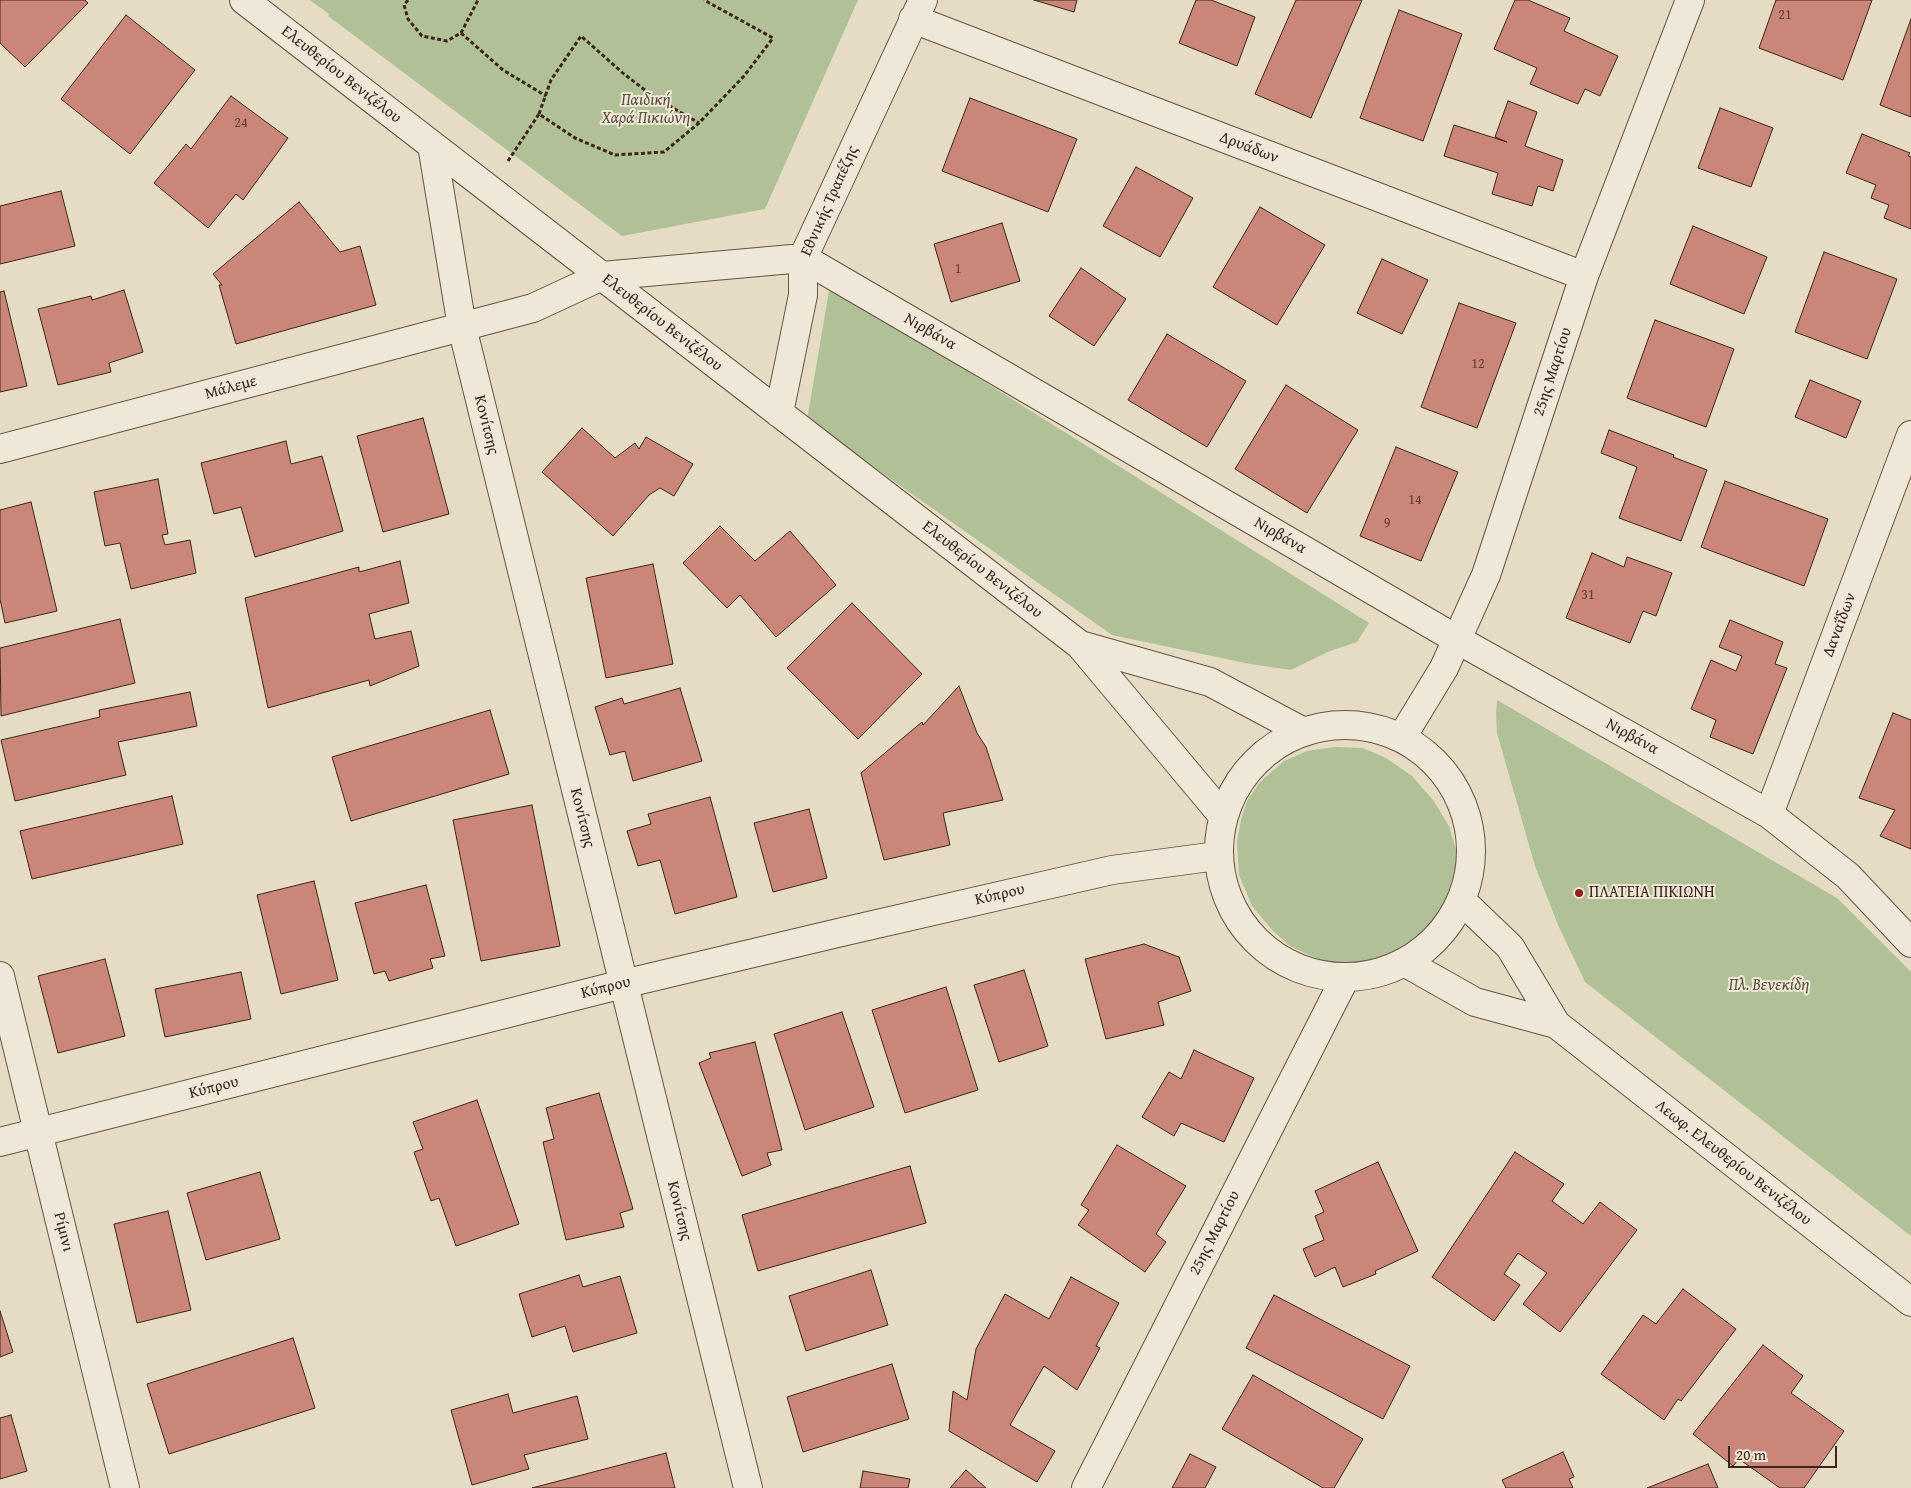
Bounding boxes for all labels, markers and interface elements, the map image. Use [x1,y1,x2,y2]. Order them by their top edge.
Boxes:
house number: 21 [1778,7,1792,23]
street label: Ελευθερίου Βενιζέλου [277,22,405,128]
park label: Παιδική Χαρά Πικιώνη [602,91,690,129]
house number: 24 [234,115,248,131]
street label: Δρυάδων [1217,128,1281,168]
street label: Εθνικής Τραπέζης [797,143,863,259]
house number: 1 [955,261,961,277]
street label: Ελευθερίου Βενιζέλου [598,270,726,376]
street label: Νιρβάνα [900,309,960,355]
street label: 25ης Μαρτίου [1530,325,1576,419]
house number: 12 [1471,356,1485,372]
street label: Μάλεμε [203,372,259,404]
street label: Κονίτσης [469,393,503,457]
house number: 14 [1408,492,1422,508]
street label: Νιρβάνα [1250,513,1310,559]
house number: 9 [1384,515,1390,531]
street label: Ελευθερίου Βενιζέλου [918,517,1046,623]
house number: 31 [1581,587,1595,603]
street label: Δαναΐδων [1819,590,1861,660]
street label: Νιρβάνα [1602,715,1662,759]
street label: Κονίτσης [565,786,599,850]
street label: Κύπρου [973,880,1027,910]
place label: ΠΛΑΤΕΙΑ ΠΙΚΙΩΝΗ [1589,883,1715,903]
marker: ΠΛΑΤΕΙΑ ΠΙΚΙΩΝΗ [1573,887,1585,899]
street label: Κύπρου [579,973,633,1003]
park label: Πλ. Βενεκίδη [1729,976,1809,996]
street label: Κύπρου [187,1073,241,1103]
street label: Λεωφ. Ελευθερίου Βενιζέλου [1651,1096,1815,1230]
street label: Κονίτσης [662,1179,696,1243]
street label: 25ης Μαρτίου [1186,1188,1244,1278]
street label: Ρίμινι [49,1210,77,1254]
scale bar [1731,1436,1840,1468]
text: 20 m [1736,1444,1766,1465]

